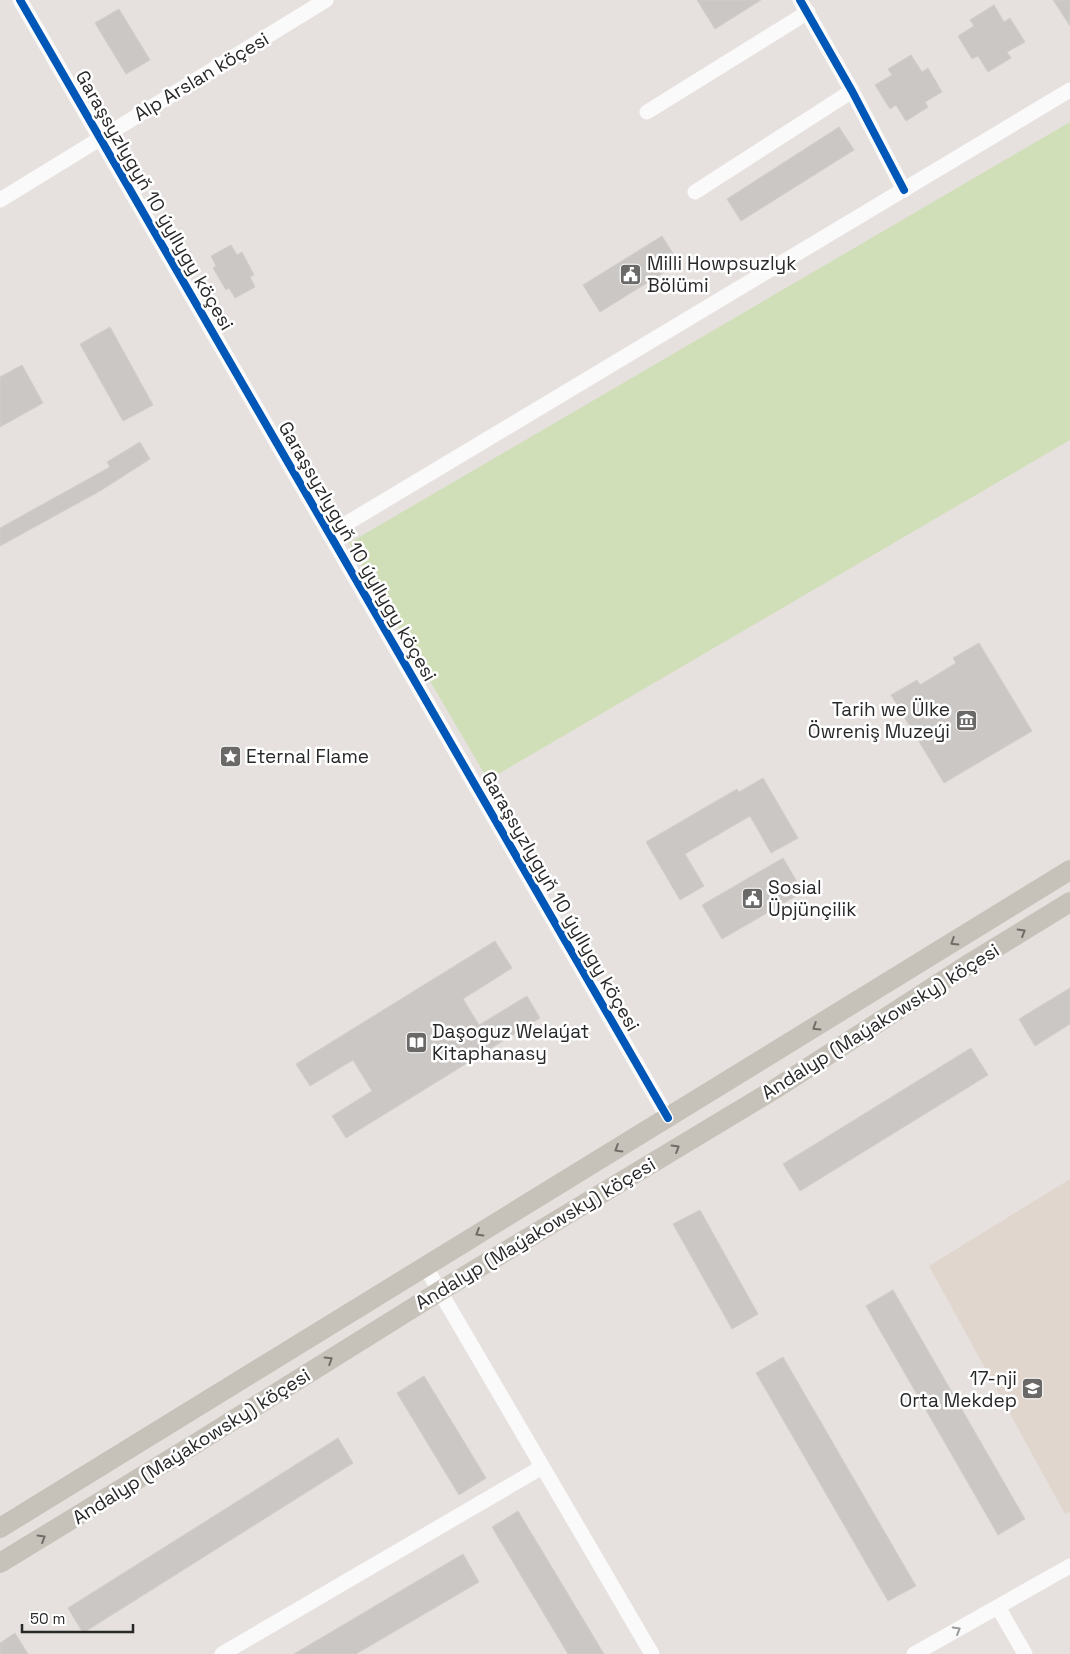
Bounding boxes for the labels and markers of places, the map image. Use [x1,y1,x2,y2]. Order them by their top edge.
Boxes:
place label: Milli Howpsuzlyk Bölümi [647,251,796,298]
public building icon: Milli Howpsuzlyk Bölümi [619,262,643,286]
place label: Tarih we Ülke Öwreniş Muzeýi [808,697,950,744]
museum icon: Tarih we Ülke Öwreniş Muzeýi [954,708,978,732]
place icon: Eternal Flame [218,744,242,768]
place label: Eternal Flame [246,744,369,769]
place label: Sosial Üpjünçilik [768,875,856,922]
public building icon: Sosial Üpjünçilik [740,886,764,910]
place label: Daşoguz Welaýat Kitaphanasy [432,1019,589,1066]
library icon: Daşoguz Welaýat Kitaphanasy [404,1030,428,1054]
place label: 17-nji Orta Mekdep [900,1366,1017,1413]
school or university icon: 17-nji Orta Mekdep [1021,1377,1045,1401]

